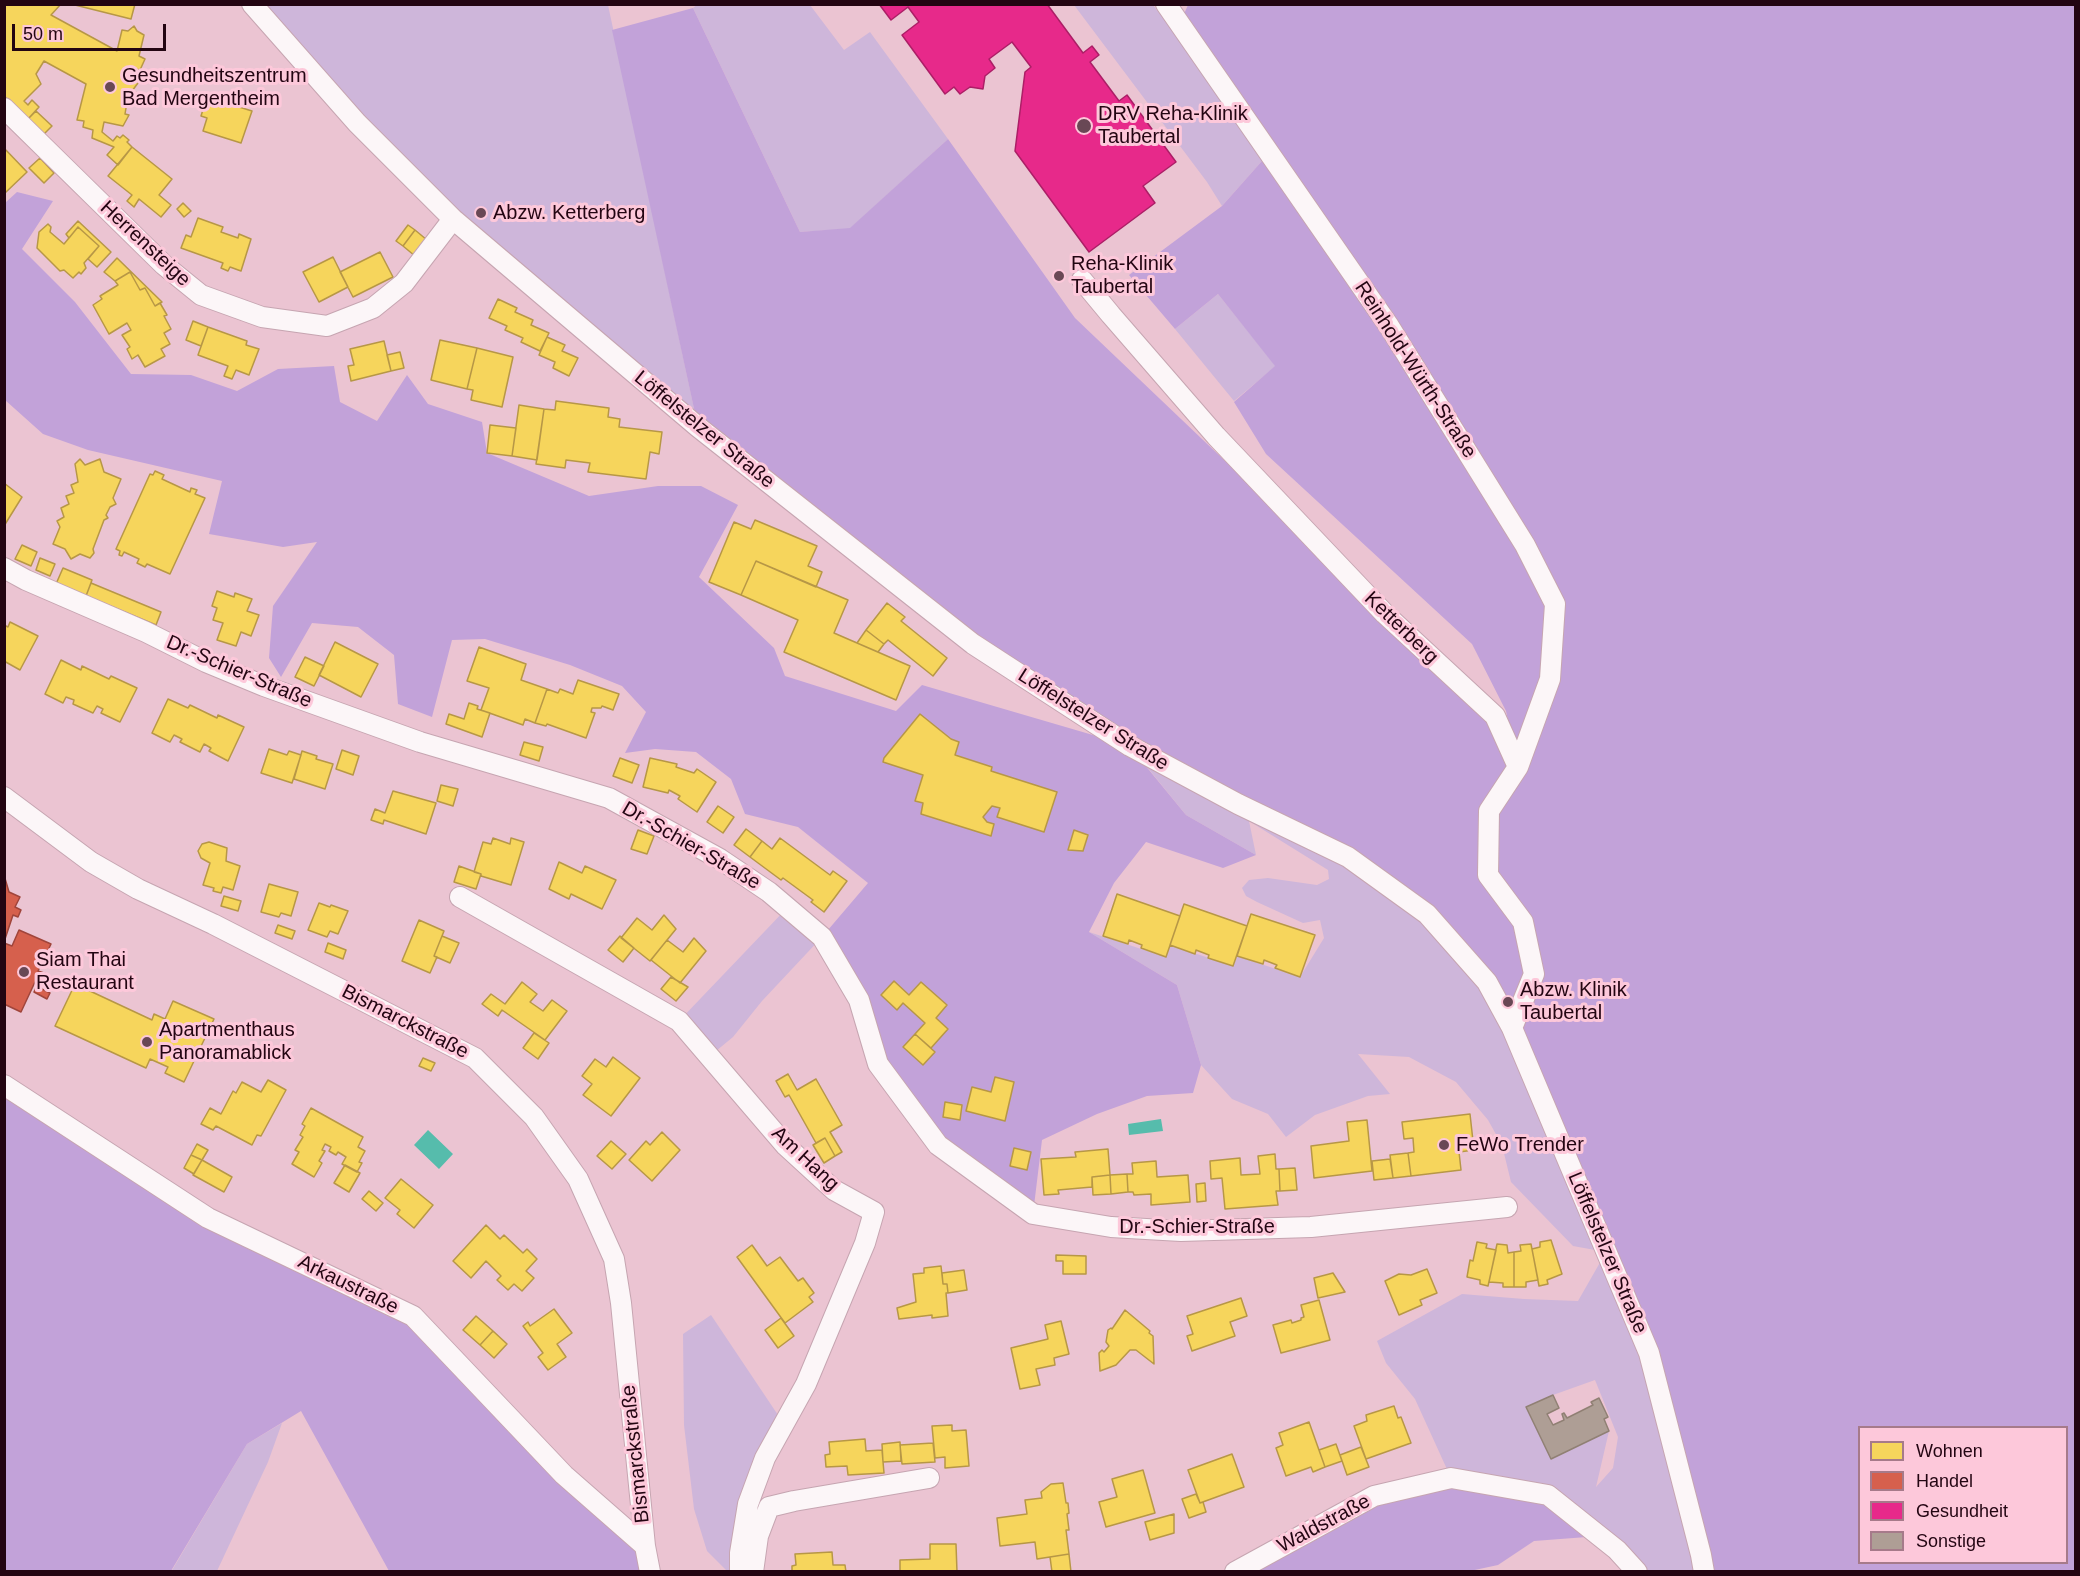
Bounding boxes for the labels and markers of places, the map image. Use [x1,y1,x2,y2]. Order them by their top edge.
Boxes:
place label: Gesundheitszentrum Bad Mergentheim [122,64,307,111]
marker: Gesundheitszentrum Bad Mergentheim [103,80,117,94]
place label: DRV Reha-Klinik Taubertal [1098,102,1248,149]
marker: DRV Reha-Klinik Taubertal [1075,117,1093,135]
place label: Abzw. Ketterberg [493,201,645,225]
marker: Abzw. Ketterberg [474,206,488,220]
place label: Reha-Klinik Taubertal [1071,252,1173,299]
marker: Reha-Klinik Taubertal [1052,269,1066,283]
place label: Siam Thai Restaurant [36,948,134,995]
marker: Siam Thai Restaurant [17,965,31,979]
place label: Abzw. Klinik Taubertal [1520,978,1627,1025]
marker: Abzw. Klinik Taubertal [1501,995,1515,1009]
place label: Apartmenthaus Panoramablick [159,1018,295,1065]
marker: Apartmenthaus Panoramablick [140,1035,154,1049]
place label: FeWo Trender [1456,1133,1584,1157]
marker: FeWo Trender [1437,1138,1451,1152]

